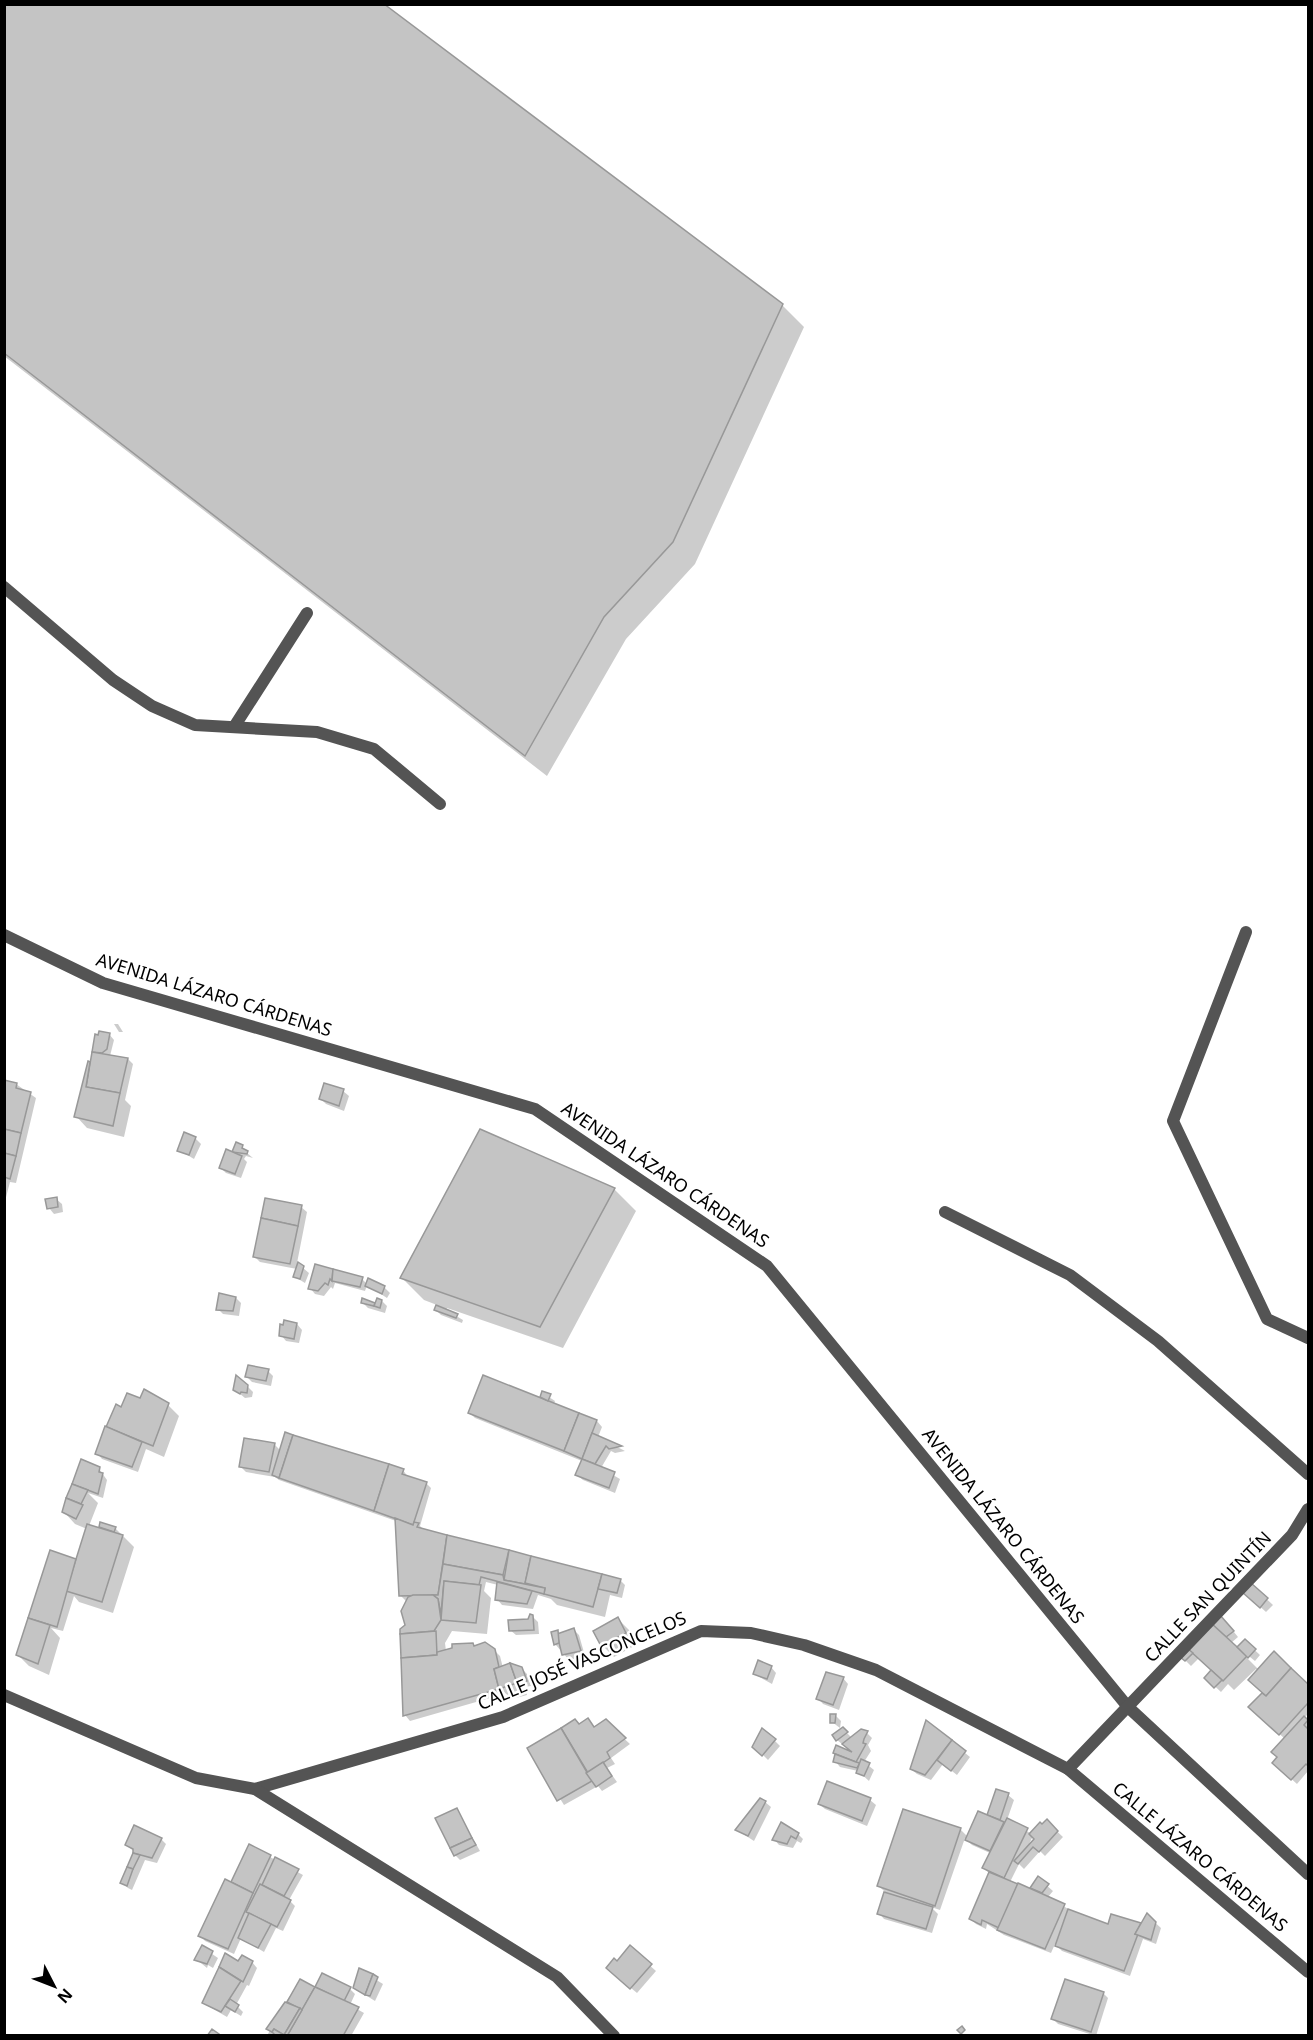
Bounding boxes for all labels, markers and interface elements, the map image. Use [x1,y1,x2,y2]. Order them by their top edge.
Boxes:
street label: AVENIDA LÁZARO CÁRDENAS [93,947,335,1041]
street label: AVENIDA LÁZARO CÁRDENAS [557,1096,774,1253]
street label: AVENIDA LÁZARO CÁRDENAS [917,1423,1090,1628]
street label: CALLE SAN QUINTÍN [1139,1526,1276,1667]
street label: CALLE JOSÉ VASCONCELOS [474,1605,690,1715]
street label: CALLE LÁZARO CÁRDENAS [1108,1776,1293,1937]
north arrow [24,1956,84,2016]
text: N [53,1984,78,2008]

